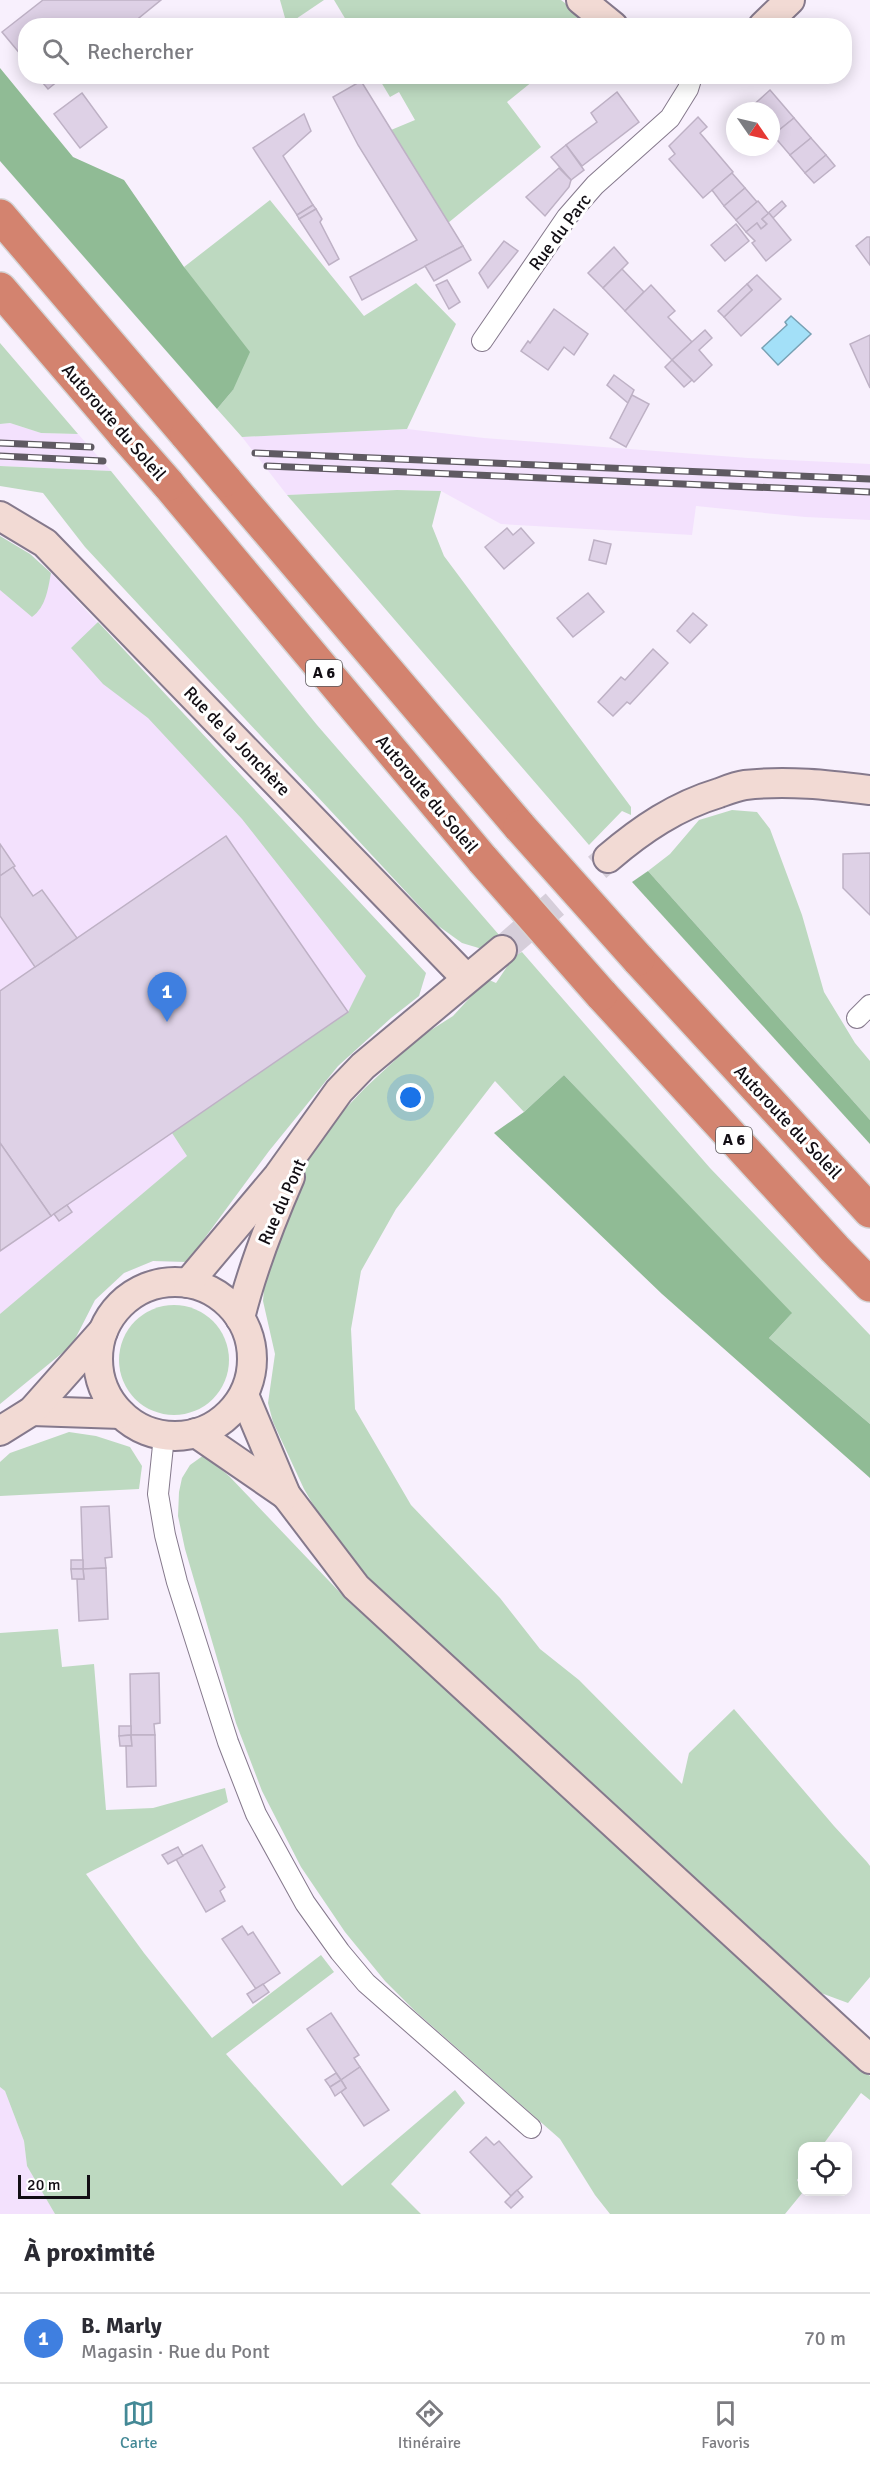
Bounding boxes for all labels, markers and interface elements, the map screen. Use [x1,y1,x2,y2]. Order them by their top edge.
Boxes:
search box [18,18,852,84]
icon: search [39,35,72,68]
text: Rechercher [87,38,193,65]
north arrow [726,102,780,156]
street label: Rue du Parc [524,189,596,275]
street label: Autoroute du Soleil [57,359,171,485]
road number: A 6 [306,660,342,686]
street label: Rue de la Jonchère [179,682,295,800]
street label: Autoroute du Soleil [371,730,483,858]
pin: 1 [148,972,186,1022]
street label: Autoroute du Soleil [730,1060,846,1184]
your location [396,1083,425,1112]
road number: A 6 [716,1127,752,1153]
street label: Rue du Pont [253,1156,311,1248]
map controls [798,2142,852,2196]
button: locate [798,2142,852,2196]
scale bar [18,2172,90,2200]
text: 20 m [27,2175,61,2195]
text: À proximité [24,2237,155,2269]
text: B. Marly [81,2312,162,2339]
text: 1 [38,2326,49,2351]
text: 70 m [804,2326,846,2351]
text: Magasin · Rue du Pont [81,2339,270,2364]
tab: Carte [120,2397,157,2453]
tab: Itinéraire [398,2397,461,2453]
tab: Favoris [701,2397,750,2453]

